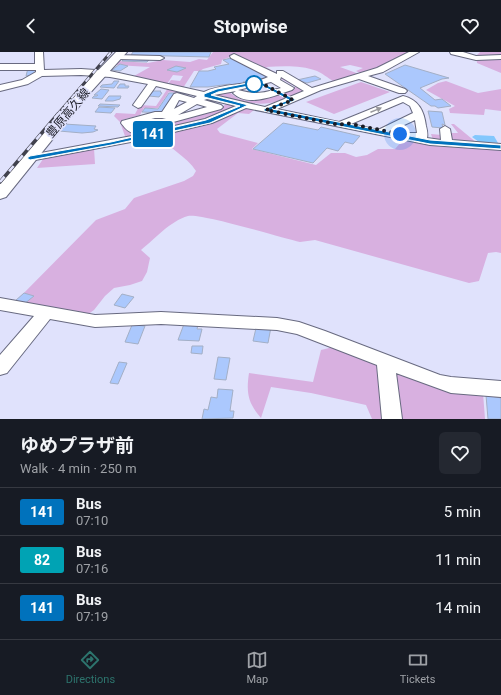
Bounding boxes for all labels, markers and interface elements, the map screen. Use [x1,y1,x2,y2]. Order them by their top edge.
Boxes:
icon: back [20,15,42,37]
icon: heart [459,15,481,37]
text: Stopwise [213,16,288,37]
unlabelled marker [245,75,263,93]
street label: 豊原高久線 [43,86,93,140]
one-way arrow [371,107,383,113]
line badge: 141 [130,121,176,147]
your location [390,124,410,144]
text: 141 [141,126,165,142]
button: heart [439,432,481,474]
text: ゆめプラザ前 [20,434,134,457]
text: Walk · 4 min · 250 m [20,461,137,476]
text: Bus [76,495,102,513]
text: 5 min [444,503,481,521]
text: 141 [30,504,54,520]
text: 07:10 [76,513,108,528]
text: Bus [76,543,102,561]
text: 11 min [435,551,481,569]
text: 82 [34,552,50,568]
text: 07:16 [76,561,108,576]
text: Bus [76,591,102,609]
text: 14 min [435,599,481,617]
text: 141 [30,600,54,616]
text: 07:19 [76,609,108,624]
tab: Directions [66,649,115,686]
tab: Map [246,649,268,686]
tab: Tickets [400,649,435,686]

